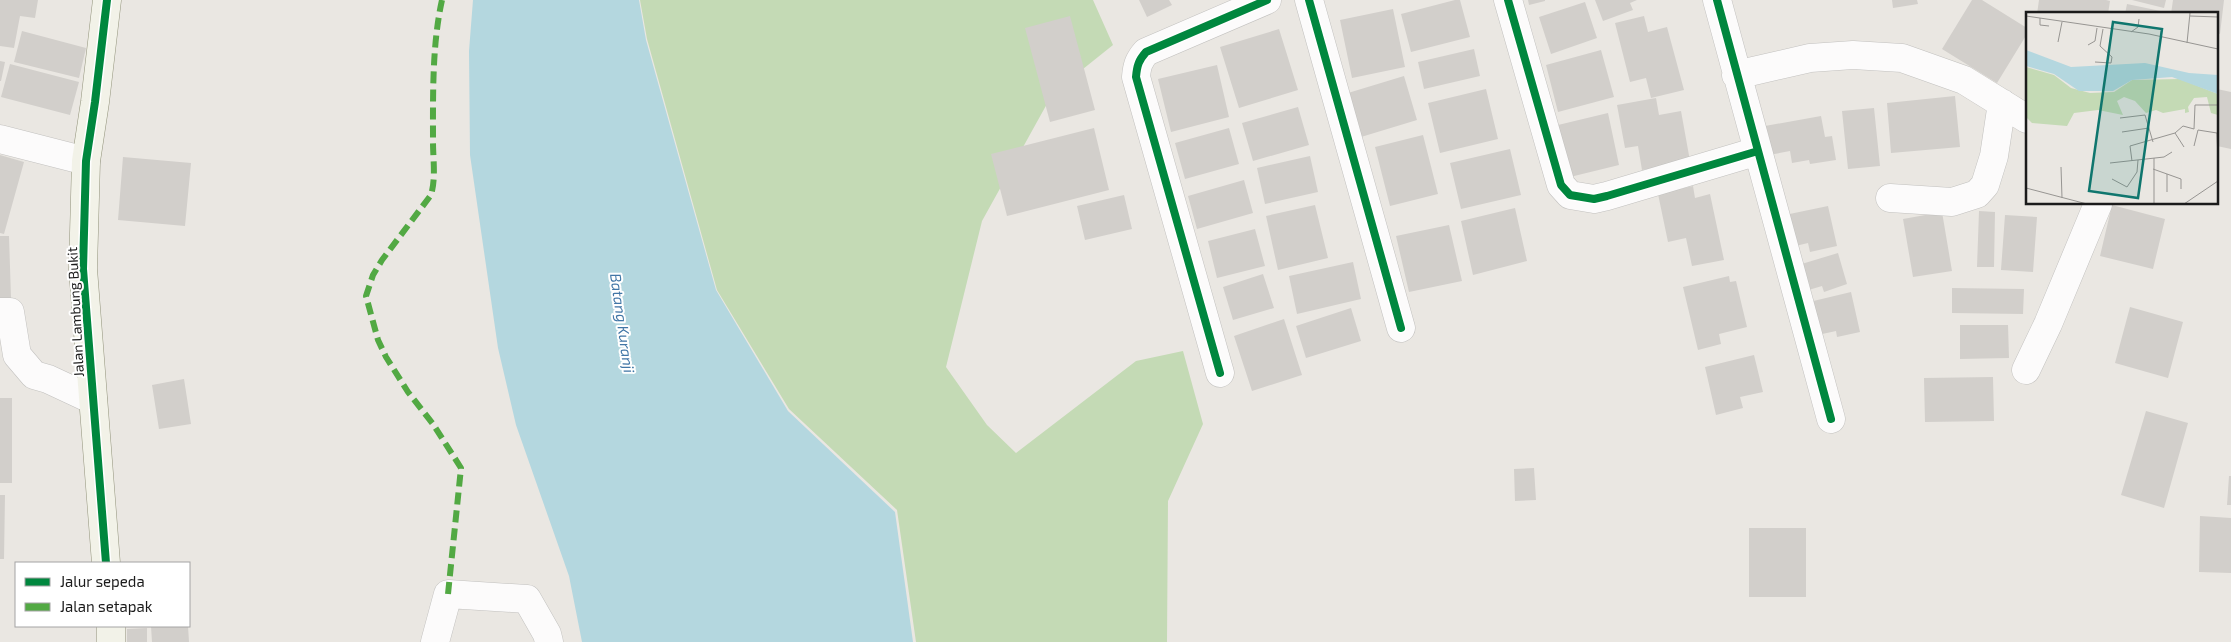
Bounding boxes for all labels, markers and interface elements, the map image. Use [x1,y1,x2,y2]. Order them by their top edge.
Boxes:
inset map [2026,12,2218,205]
street label: Jalan Lambung Bukit [63,246,87,378]
water label: Batang Kuranji [606,272,639,374]
legend [15,562,190,627]
text: Jalur sepeda [60,572,145,590]
text: Jalan setapak [60,597,153,615]

